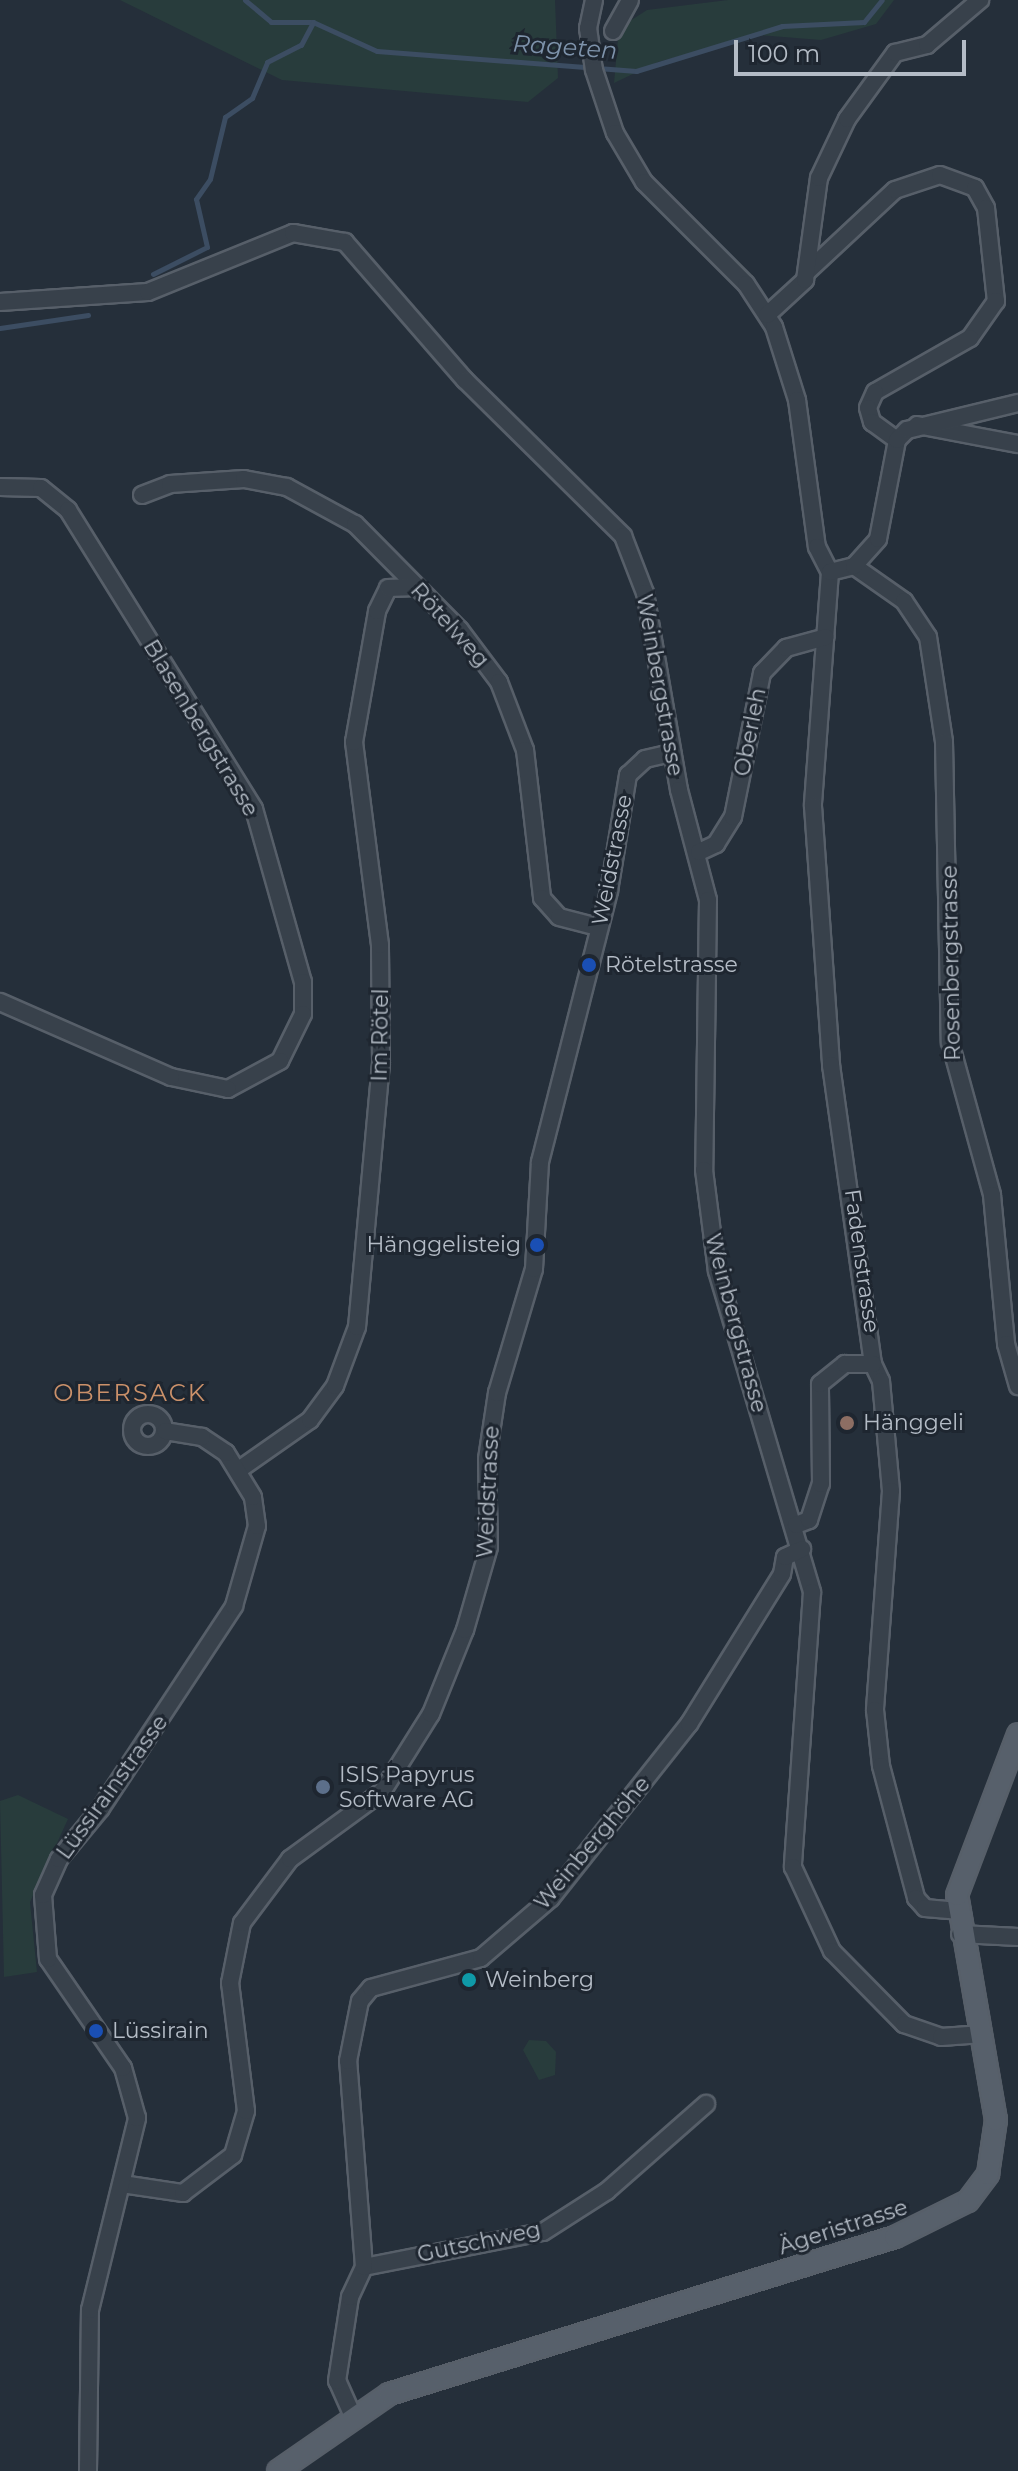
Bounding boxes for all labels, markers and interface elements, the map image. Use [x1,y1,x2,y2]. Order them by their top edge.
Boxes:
scale bar [738,24,970,74]
water label: Rageten [512,29,618,65]
text: 100 m [748,39,820,68]
street label: Rötelweg [405,577,495,673]
street label: Weinbergstrasse [631,592,689,778]
street label: Blasenbergstrasse [138,635,264,821]
street label: Oberleh [729,686,771,778]
street label: Weidstrasse [586,792,638,928]
street label: Rosenbergstrasse [936,865,966,1061]
place label: Rötelstrasse [605,952,738,978]
marker: Rötelstrasse [580,956,598,974]
street label: Im Rötel [366,988,394,1082]
street label: Fadenstrasse [839,1187,885,1335]
street label: Weinbergstrasse [699,1230,773,1416]
place label: Hänggelisteig [366,1232,521,1258]
marker: Hänggelisteig [528,1236,546,1254]
district label: OBERSACK [53,1379,207,1407]
place label: Hänggeli [863,1410,964,1436]
marker: Hänggeli [838,1414,856,1432]
street label: Weidstrasse [471,1425,505,1559]
street label: Lüssirainstrasse [51,1710,173,1864]
place label: ISIS Papyrus Software AG [339,1761,475,1812]
street label: Weinberghöhe [529,1771,655,1915]
marker: ISIS Papyrus Software AG [314,1778,332,1796]
place label: Weinberg [485,1967,594,1993]
marker: Weinberg [460,1971,478,1989]
place label: Lüssirain [112,2018,209,2044]
marker: Lüssirain [87,2022,105,2040]
street label: Ägeristrasse [775,2194,911,2260]
street label: Gutschweg [415,2216,543,2268]

